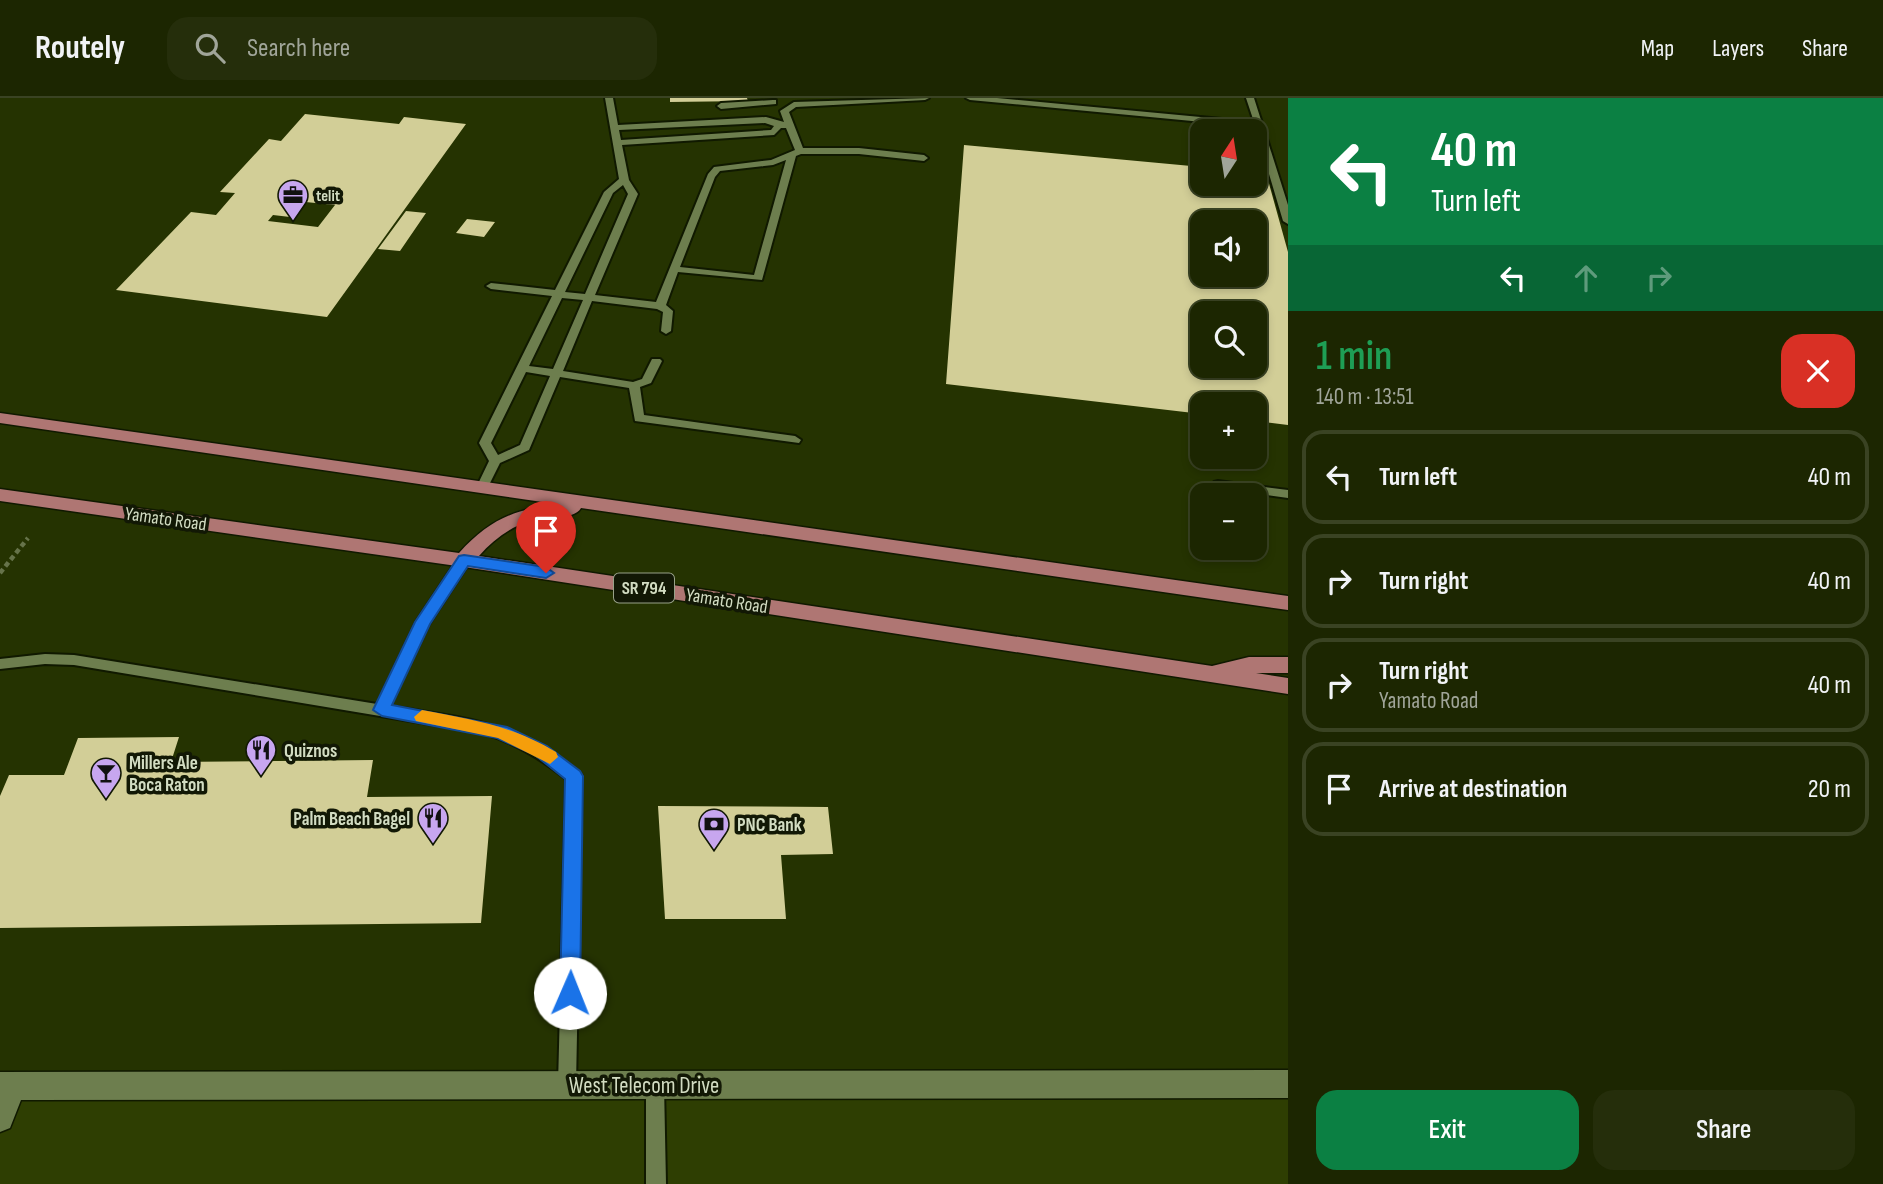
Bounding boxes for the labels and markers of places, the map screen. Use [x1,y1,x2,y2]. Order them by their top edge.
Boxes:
office icon: telit [276,178,310,222]
place label: telit [316,187,340,206]
pin [516,501,576,573]
restaurant icon: Quiznos [244,733,278,777]
place label: Quiznos [284,740,337,763]
place label: Millers Ale Boca Raton [129,752,205,797]
bar icon: Millers Ale Boca Raton [89,756,123,800]
restaurant icon: Palm Beach Bagel [416,801,450,845]
bank icon: PNC Bank [697,807,731,851]
place label: Palm Beach Bagel [293,808,410,831]
place label: PNC Bank [737,814,802,837]

